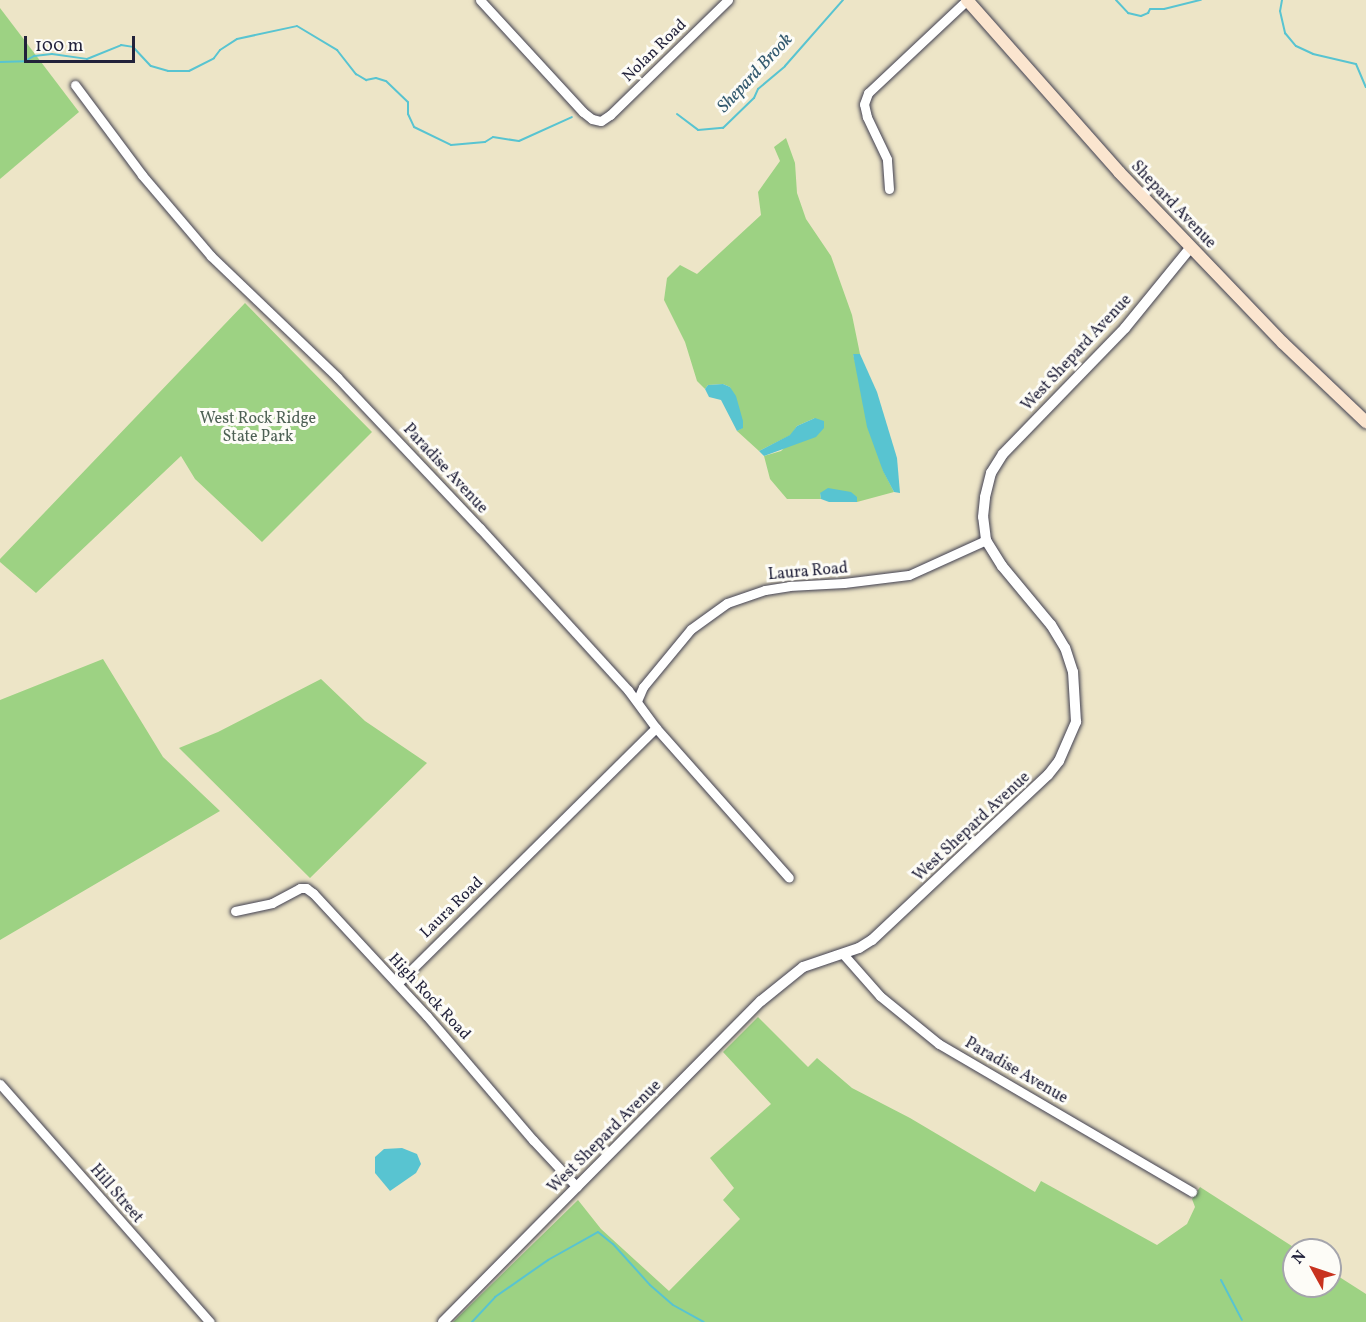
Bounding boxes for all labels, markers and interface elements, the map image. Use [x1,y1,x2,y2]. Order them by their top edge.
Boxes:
street label: Nolan Road [619,16,691,86]
scale bar [27,24,138,62]
water label: Shepard Brook [714,30,798,118]
text: 100 m [35,34,84,59]
street label: Shepard Avenue [1126,157,1220,253]
street label: West Shepard Avenue [1018,291,1136,415]
park label: West Rock Ridge State Park [200,409,316,447]
street label: Paradise Avenue [399,420,491,518]
street label: Laura Road [767,559,849,585]
street label: West Shepard Avenue [910,768,1034,886]
street label: Laura Road [417,873,487,943]
street label: High Rock Road [384,950,474,1044]
street label: Paradise Avenue [961,1034,1071,1108]
street label: West Shepard Avenue [544,1076,666,1198]
street label: Hill Street [85,1161,147,1227]
north arrow [1282,1238,1342,1298]
text: N [1288,1246,1312,1269]

